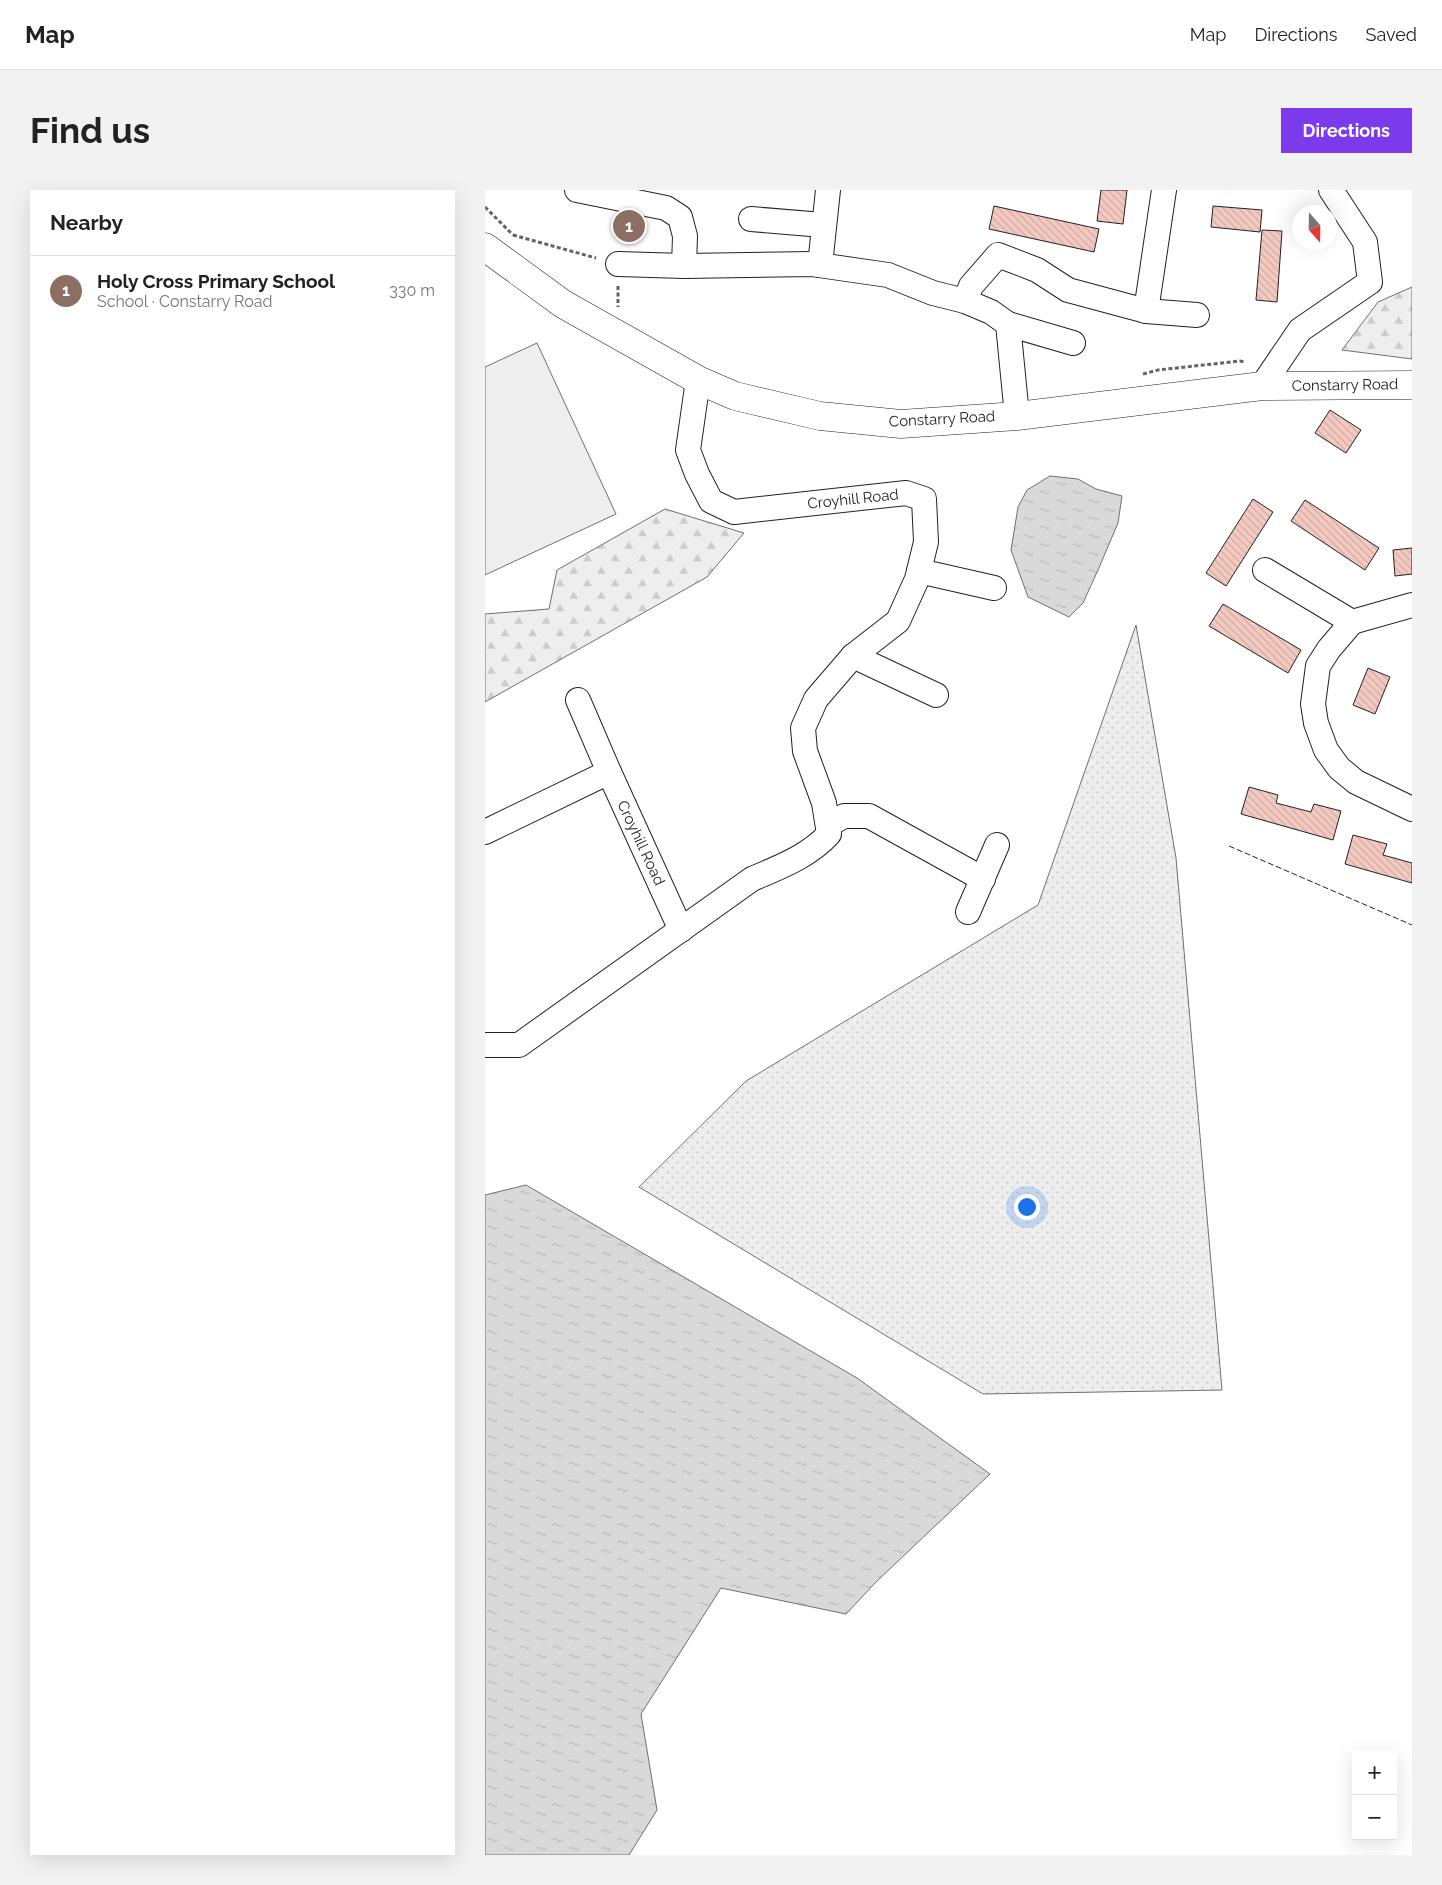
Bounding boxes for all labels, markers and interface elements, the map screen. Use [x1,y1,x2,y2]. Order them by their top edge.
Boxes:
text: Map [25,20,75,49]
text: Map [1190,24,1226,45]
text: Directions [1254,24,1338,45]
text: Saved [1366,24,1417,45]
button: Directions [1281,108,1412,153]
text: Find us [30,110,150,151]
north arrow [1292,205,1337,250]
pin: 1 [613,207,645,245]
text: Nearby [50,210,123,235]
text: Holy Cross Primary School [97,270,335,292]
text: 1 [62,281,70,300]
text: 330 m [389,281,435,300]
text: School · Constarry Road [97,292,272,311]
street label: Constarry Road [1292,375,1398,395]
street label: Constarry Road [888,407,996,431]
street label: Croyhill Road [806,485,900,513]
street label: Croyhill Road [613,798,669,888]
your location [1014,1194,1040,1220]
map controls [1352,1750,1397,1840]
button: + [1352,1750,1397,1795]
button: − [1352,1795,1397,1840]

